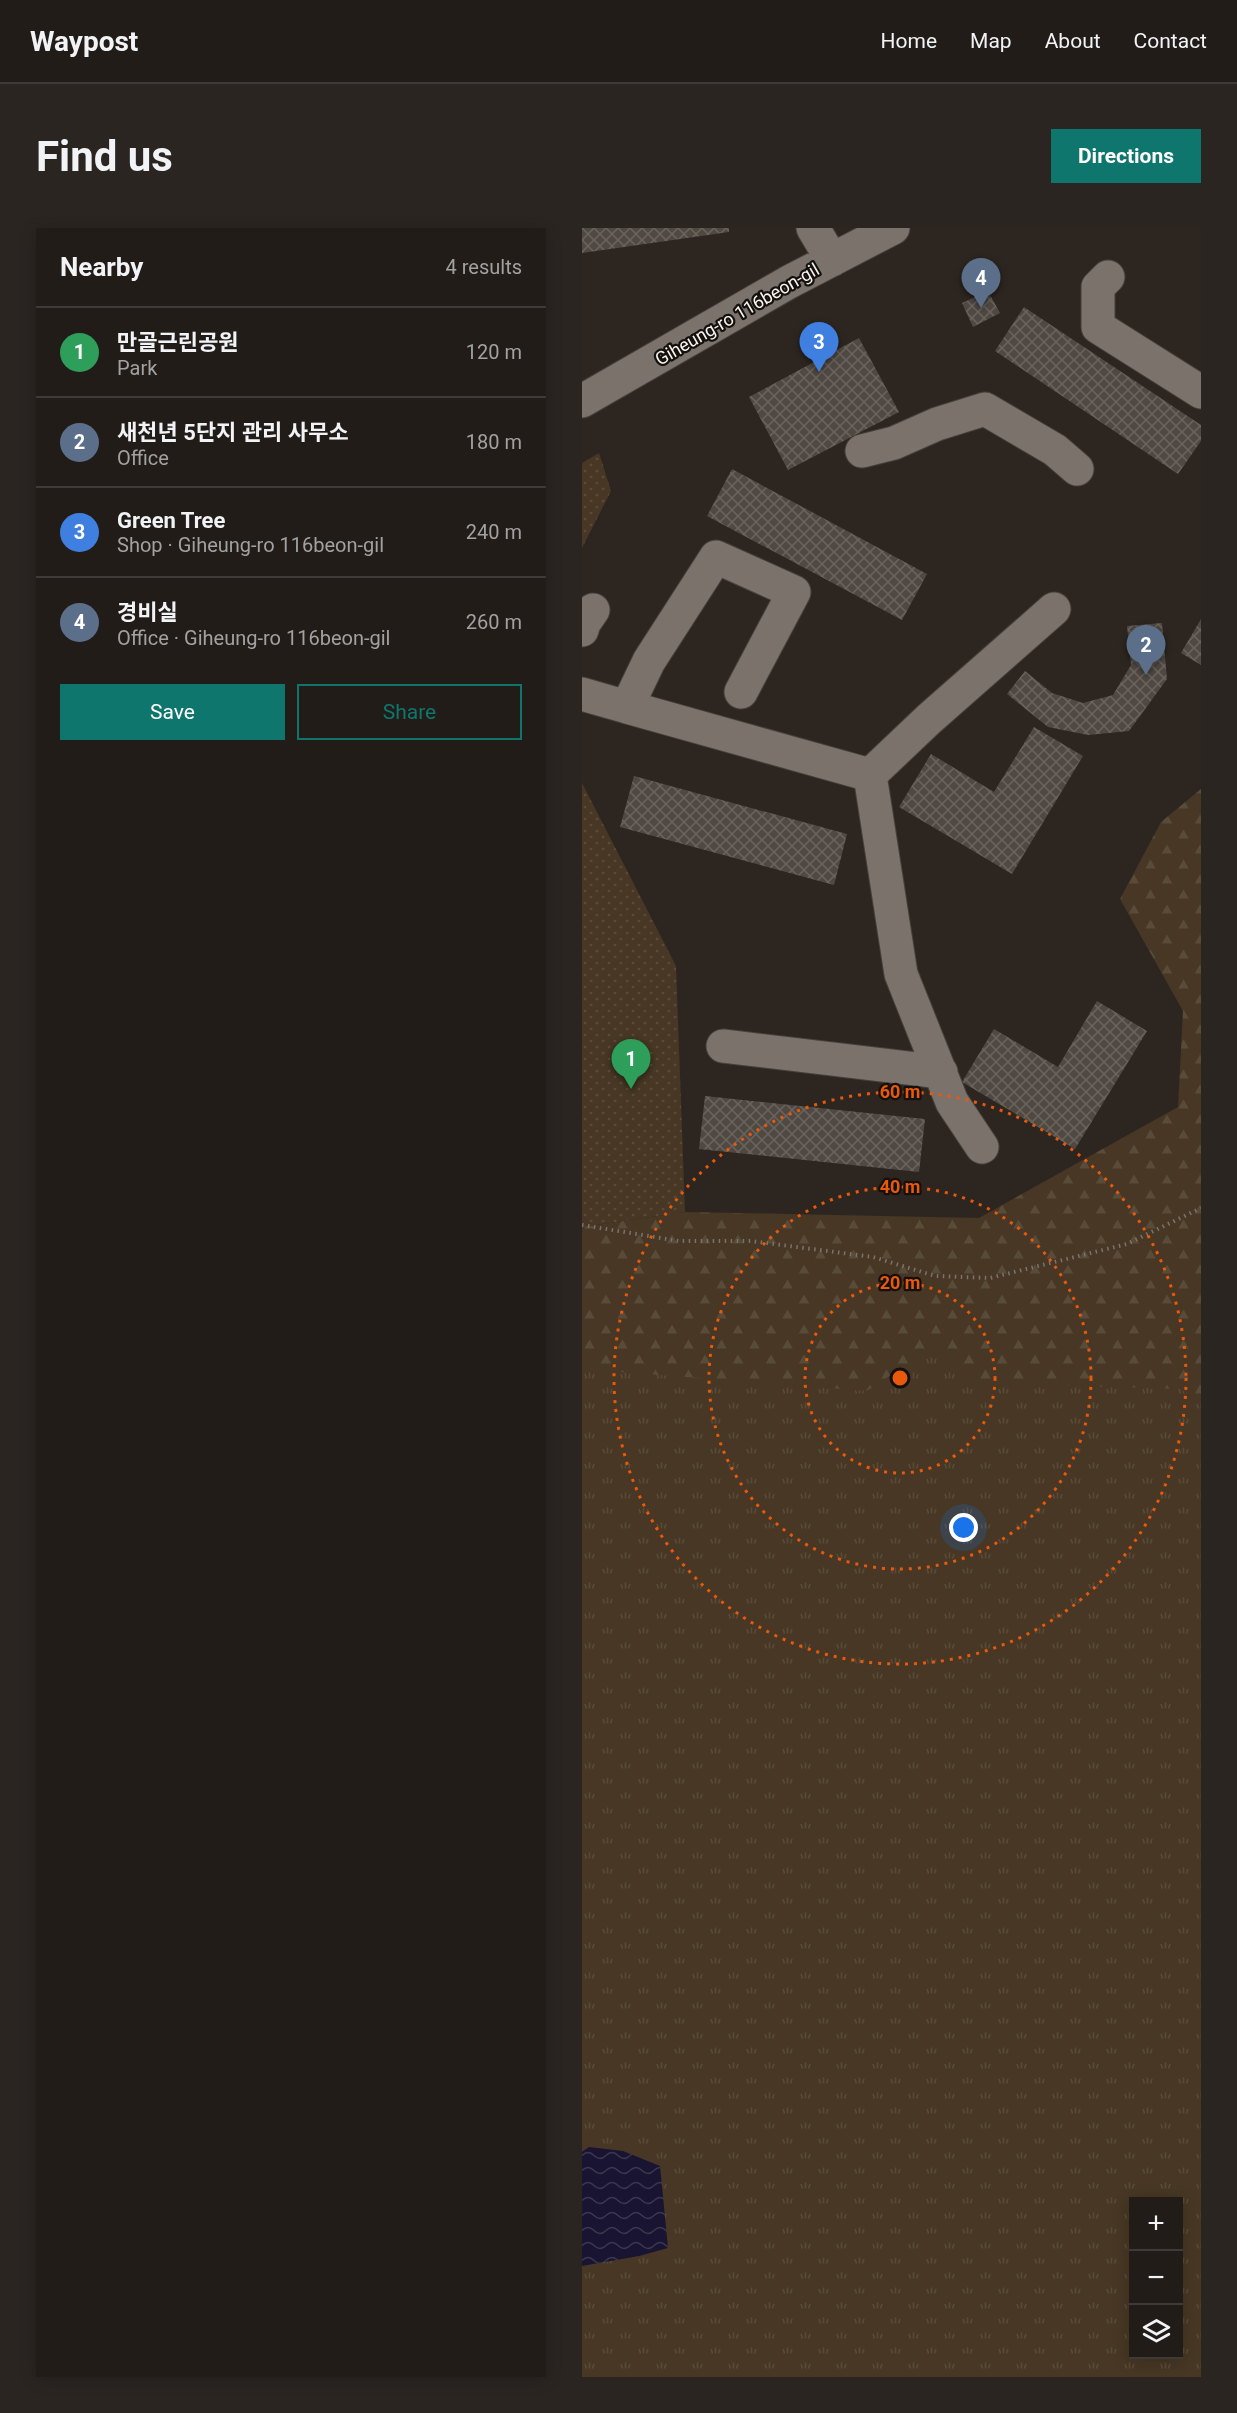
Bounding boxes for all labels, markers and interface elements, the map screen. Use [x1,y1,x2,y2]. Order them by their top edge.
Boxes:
text: Waypost [30,25,138,58]
text: Home [881,29,937,53]
text: Map [970,29,1012,53]
text: About [1045,29,1101,53]
text: Contact [1134,29,1207,53]
button: Directions [1051,129,1201,183]
text: Find us [36,132,173,181]
text: Nearby [60,252,143,282]
text: 4 results [446,255,522,279]
street label: Giheung-ro 116beon-gil [651,258,823,370]
pin: 4 [962,259,1000,308]
pin: 3 [800,322,838,372]
text: 만골근린공원 [117,330,238,355]
text: 1 [74,340,85,364]
text: 120 m [466,340,522,364]
text: Park [117,356,157,380]
text: 새천년 5단지 관리 사무소 [117,420,348,445]
text: 2 [74,430,85,454]
text: 180 m [466,430,522,454]
text: Office [117,446,169,470]
text: Green Tree [117,508,225,533]
text: 3 [74,520,85,544]
text: 240 m [466,520,522,544]
text: Shop · Giheung-ro 116beon-gil [117,533,384,557]
text: 경비실 [117,600,178,625]
text: 4 [74,610,85,634]
text: 260 m [466,610,522,634]
text: Office · Giheung-ro 116beon-gil [117,626,390,650]
pin: 2 [1126,626,1166,675]
button: Save [60,684,285,740]
button: Share [297,684,522,740]
pin: 1 [611,1040,650,1089]
text: 60 m [880,1081,920,1102]
text: 40 m [880,1176,920,1197]
text: 20 m [880,1272,920,1293]
centre of rings [890,1368,910,1388]
your location [949,1513,978,1542]
map controls [1129,2197,1183,2359]
button: + [1129,2197,1183,2251]
button: − [1129,2251,1183,2305]
button: layers [1129,2305,1183,2359]

